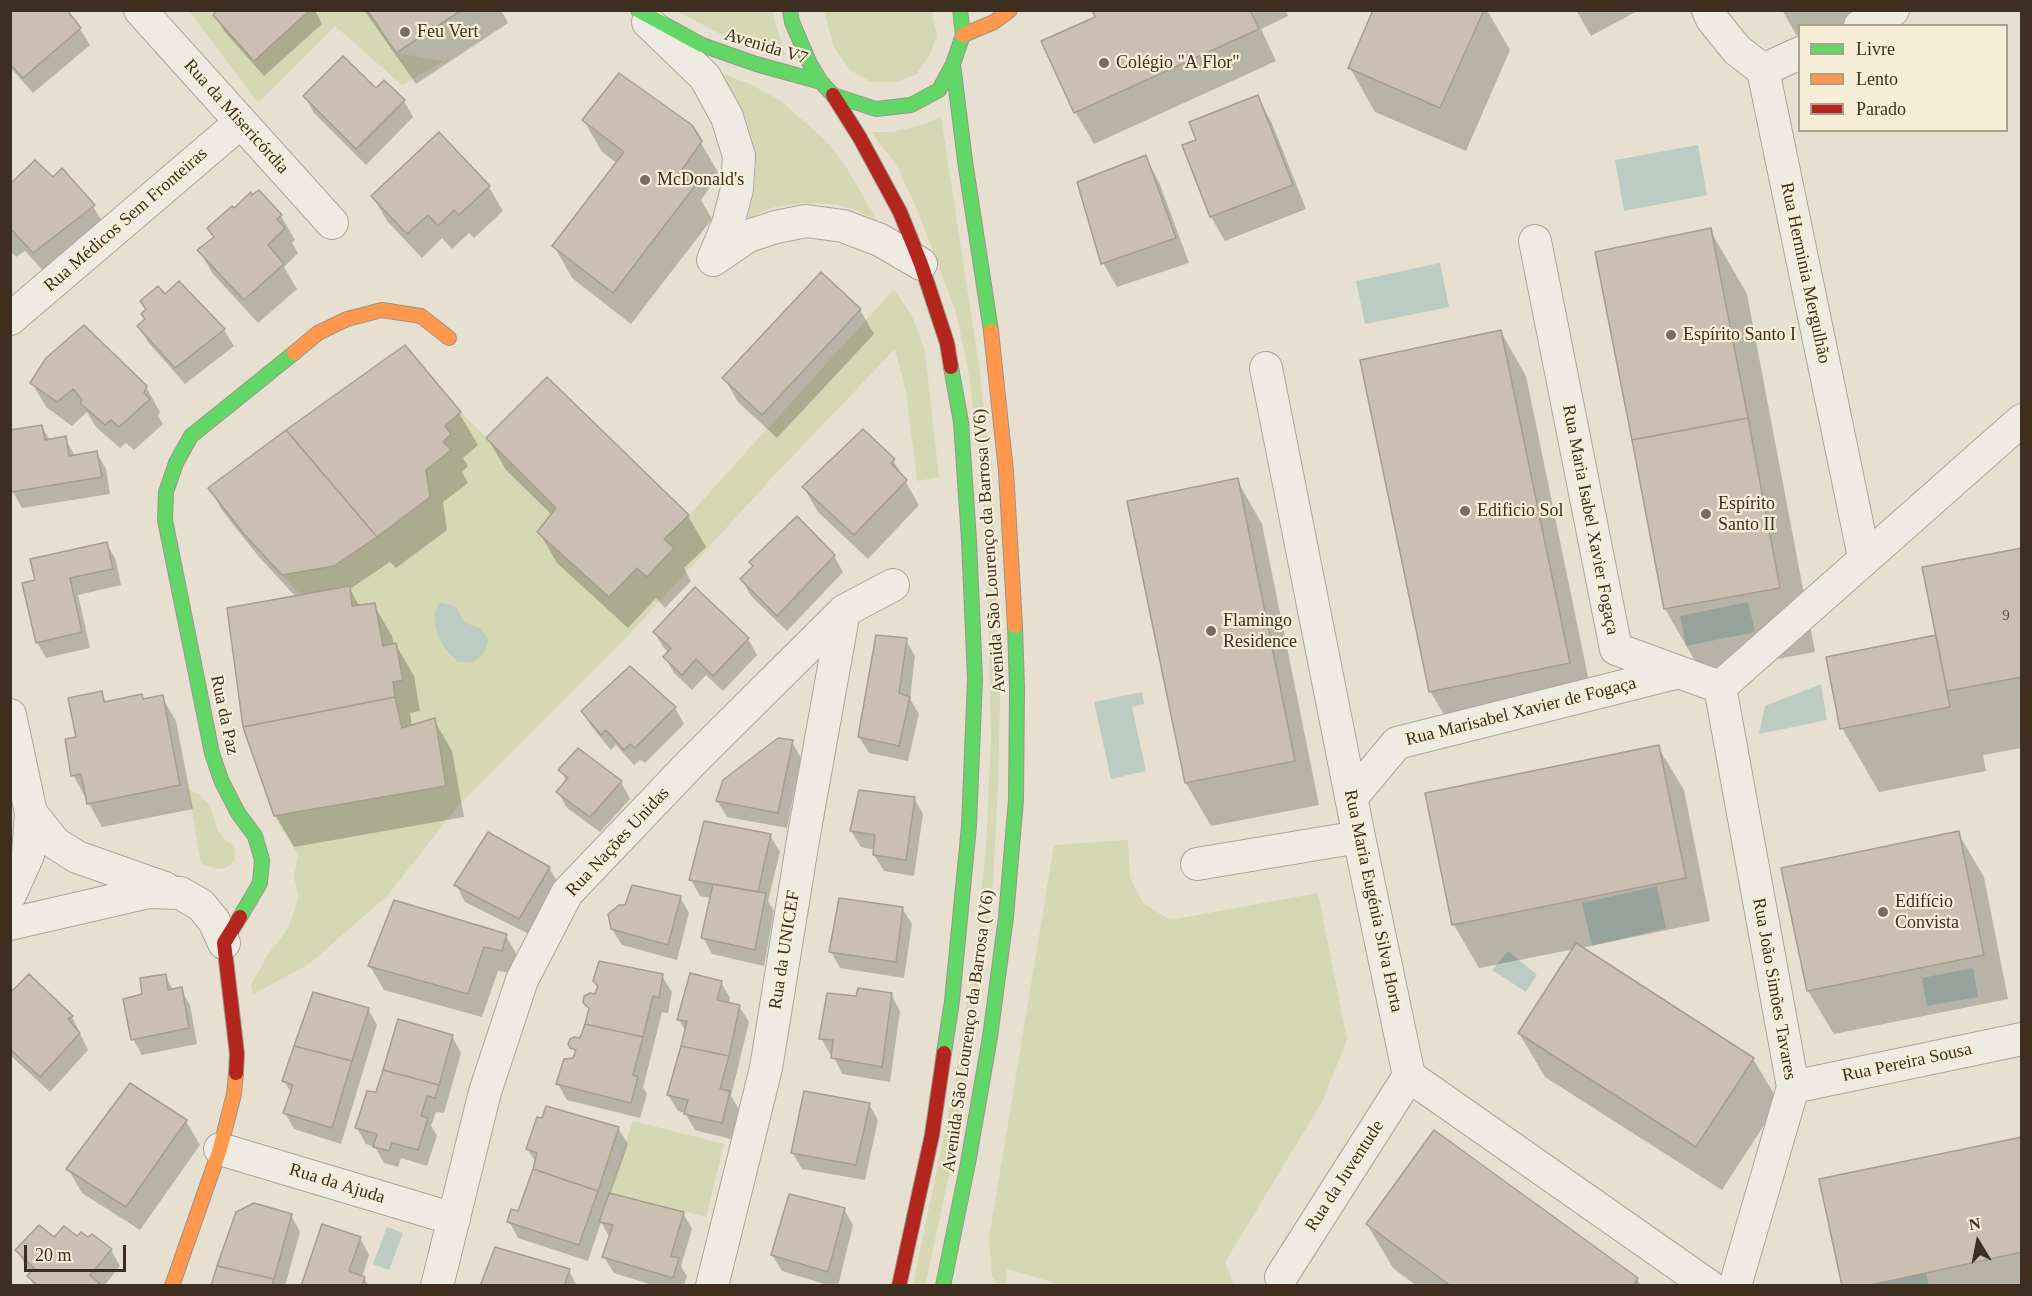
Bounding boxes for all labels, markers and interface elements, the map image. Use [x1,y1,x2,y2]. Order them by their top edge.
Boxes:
place label: Feu Vert [417,21,478,43]
street label: Avenida V7 [722,24,810,70]
legend [1798,24,2008,132]
marker: Feu Vert [398,25,412,39]
text: Livre [1856,39,1895,59]
place label: Colégio "A Flor" [1116,52,1240,74]
street label: Rua da Misericórdia [179,55,293,179]
marker: Colégio "A Flor" [1097,56,1111,70]
text: Lento [1856,69,1898,89]
text: Parado [1856,99,1906,119]
street label: Rua Médicos Sem Fronteiras [40,143,212,297]
place label: McDonald's [657,169,744,191]
marker: McDonald's [638,173,652,187]
street label: Rua Herminia Mergulhão [1775,180,1835,366]
place label: Espírito Santo I [1683,324,1796,346]
marker: Espírito Santo I [1664,328,1678,342]
street label: Rua Maria Isabel Xavier Fogaça [1557,403,1623,637]
street label: Avenida São Lourenço da Barrosa (V6) [969,408,1011,694]
place label: Espírito Santo II [1718,493,1775,536]
place label: Edificio Sol [1477,500,1563,522]
marker: Edificio Sol [1458,504,1472,518]
marker: Espírito Santo II [1699,507,1713,521]
house number: 9 [2002,607,2010,625]
place label: Flamingo Residence [1223,610,1297,652]
marker: Flamingo Residence [1204,624,1218,638]
street label: Rua da Paz [205,673,243,757]
street label: Rua Marisabel Xavier de Fogaça [1403,673,1639,751]
street label: Rua Nações Unidas [562,783,674,901]
street label: Rua Maria Eugénia Silva Horta [1339,788,1407,1014]
street label: Avenida São Lourenço da Barrosa (V6) [938,888,1000,1174]
street label: Rua da UNICEF [765,889,805,1011]
place label: Edifício Convista [1895,891,1959,934]
street label: Rua João Simões Tavares [1747,896,1801,1082]
marker: Edifício Convista [1876,905,1890,919]
street label: Rua Pereira Sousa [1840,1039,1974,1087]
street label: Rua da Juventude [1301,1116,1389,1236]
street label: Rua da Ajuda [287,1159,387,1209]
north arrow [1948,1212,2008,1272]
text: N [1968,1214,1982,1233]
scale bar [27,1233,129,1271]
text: 20 m [35,1245,72,1265]

